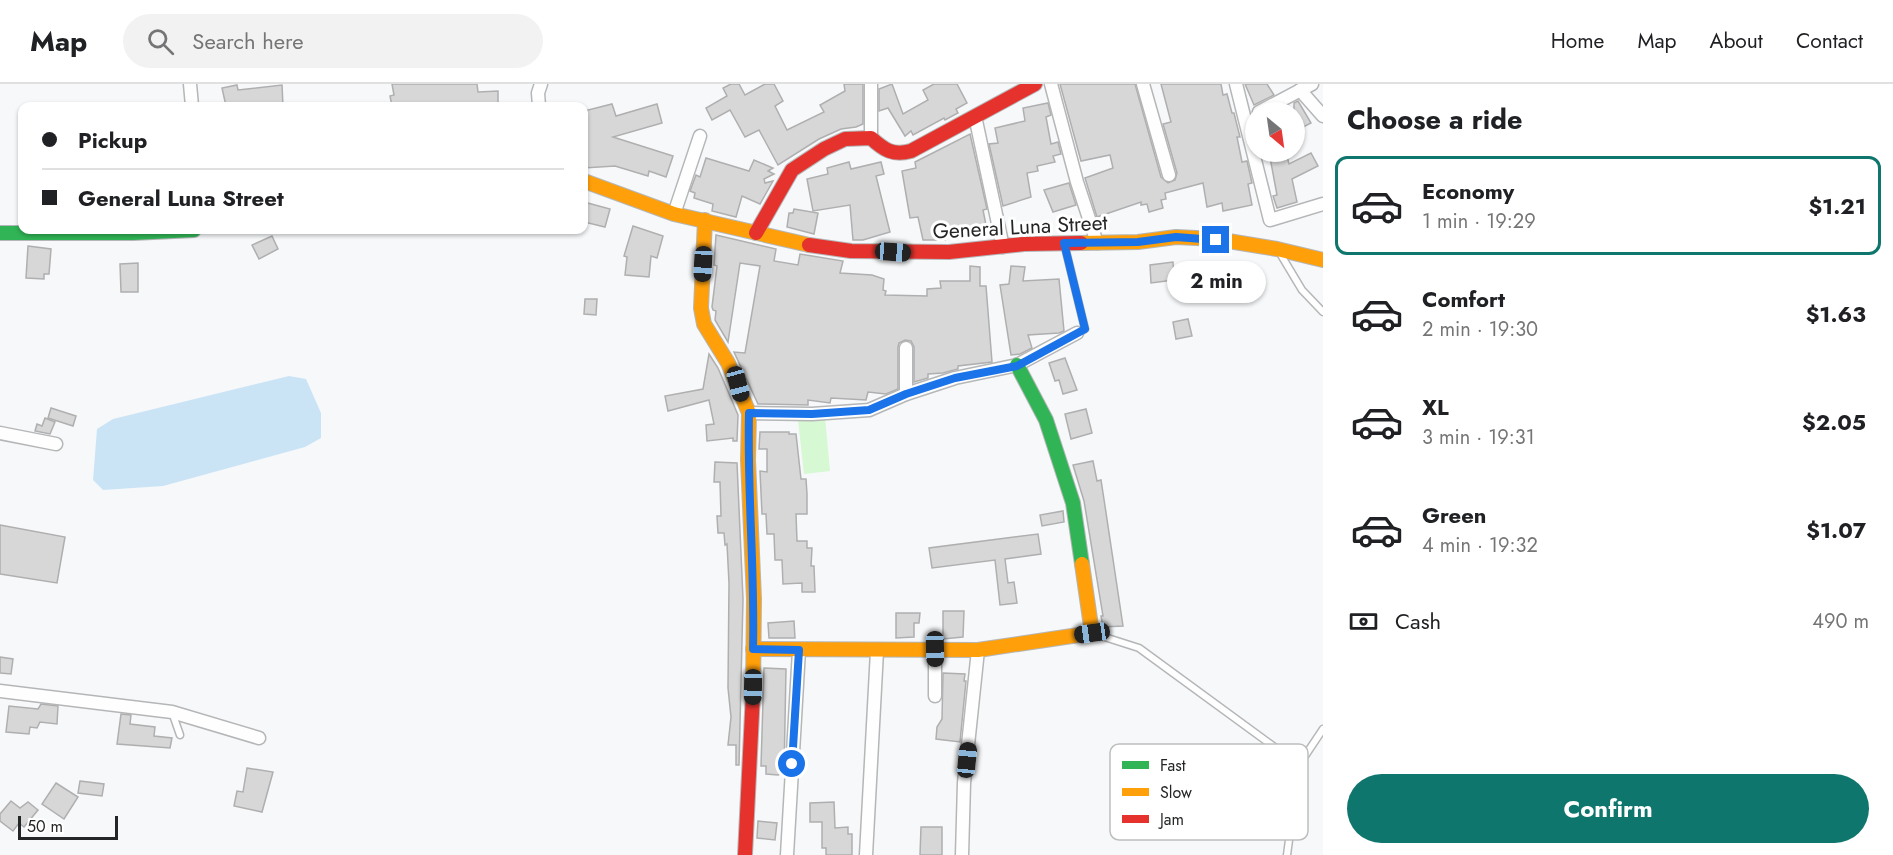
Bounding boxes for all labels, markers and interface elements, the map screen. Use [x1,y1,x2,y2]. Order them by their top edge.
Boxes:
search box [123,14,543,68]
text: Map [30,21,87,62]
icon: search [144,25,177,58]
text: Search here [192,25,304,57]
text: Home [1551,26,1604,56]
text: Map [1637,26,1677,56]
text: About [1710,26,1763,56]
text: Contact [1796,26,1863,56]
text: Choose a ride [1347,100,1522,139]
north arrow [1245,102,1305,162]
map controls [1245,102,1305,162]
text: Pickup [78,124,147,156]
text: Economy [1422,175,1514,207]
icon: car [1350,179,1404,233]
text: General Luna Street [78,182,284,214]
text: $1.21 [1808,190,1866,222]
street label: General Luna Street [932,207,1108,247]
text: 1 min · 19:29 [1422,207,1536,236]
route end [1202,226,1229,253]
car [874,242,912,262]
car [693,246,713,282]
callout: 2 min [1166,261,1266,303]
text: 2 min [1190,267,1243,296]
text: Comfort [1422,283,1505,315]
icon: car [1350,287,1404,341]
text: $1.63 [1806,298,1866,330]
text: 2 min · 19:30 [1422,315,1538,344]
car [725,364,751,404]
text: XL [1422,391,1449,423]
icon: car [1350,395,1404,449]
text: $2.05 [1802,406,1866,438]
text: 3 min · 19:31 [1422,423,1535,452]
text: Green [1422,499,1486,531]
icon: car [1350,503,1404,557]
text: $1.07 [1806,514,1866,546]
text: 4 min · 19:32 [1422,531,1538,560]
icon: cash [1347,605,1380,638]
text: Cash [1395,605,1441,637]
text: 490 m [1812,607,1869,636]
car [1073,622,1111,644]
car [926,631,944,667]
car [744,669,762,705]
car [956,741,978,779]
legend [1110,744,1308,840]
route start [778,750,805,777]
text: Fast [1160,754,1186,777]
button: Confirm [1347,774,1869,843]
text: Slow [1160,781,1192,804]
text: Jam [1158,808,1184,831]
scale bar [18,813,118,840]
text: 50 m [27,815,63,838]

